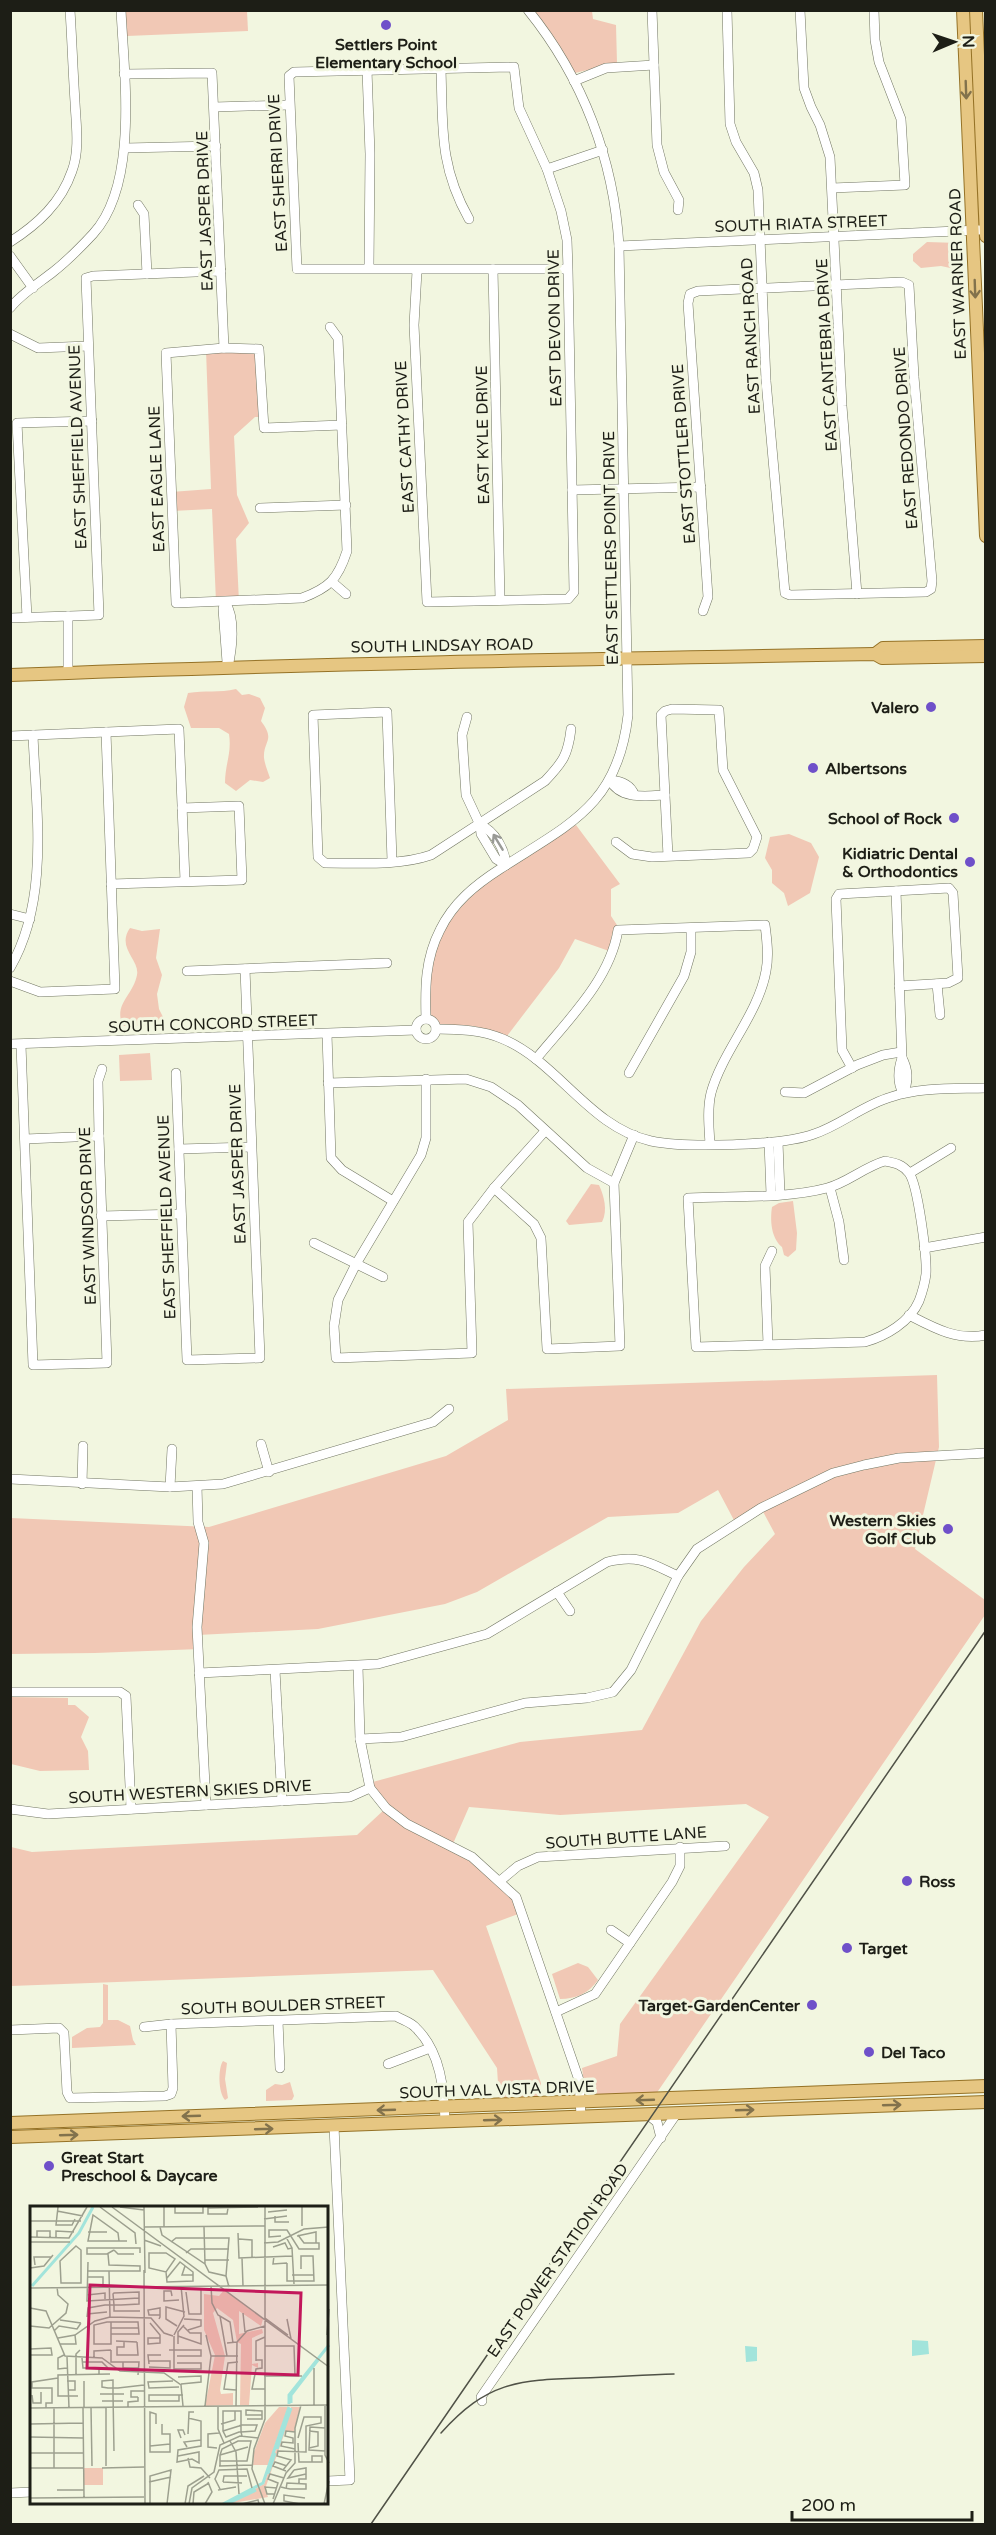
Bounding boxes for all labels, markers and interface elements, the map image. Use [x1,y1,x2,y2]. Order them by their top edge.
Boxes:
north arrow [924,12,984,72]
marker: Settlers Point Elementary School [379,18,393,32]
place label: Settlers Point Elementary School [315,35,457,73]
text: N [958,35,978,48]
one-way arrow [961,79,972,99]
street label: EAST SHERRI DRIVE [264,93,292,252]
street label: EAST JASPER DRIVE [192,130,218,291]
street label: EAST WARNER ROAD [945,188,971,360]
street label: SOUTH RIATA STREET [714,211,888,237]
street label: EAST DEVON DRIVE [544,249,566,407]
street label: EAST RANCH ROAD [737,257,765,415]
street label: EAST CANTEBRIA DRIVE [812,258,842,452]
one-way arrow [969,279,980,299]
street label: EAST SHEFFIELD AVENUE [64,344,92,550]
street label: EAST REDONDO DRIVE [890,346,922,530]
street label: EAST CATHY DRIVE [391,360,419,514]
street label: EAST STOTTLER DRIVE [668,363,700,545]
street label: EAST KYLE DRIVE [472,365,494,505]
street label: EAST EAGLE LANE [144,405,170,553]
street label: EAST SETTLERS POINT DRIVE [599,431,623,665]
street label: SOUTH LINDSAY ROAD [350,634,534,658]
place label: Valero [871,698,919,718]
marker: Valero [924,700,938,714]
place label: Albertsons [825,759,907,779]
marker: Albertsons [806,761,820,775]
place label: School of Rock [828,809,942,829]
marker: School of Rock [947,811,961,825]
one-way arrow [491,834,503,851]
place label: Kidiatric Dental & Orthodontics [842,844,958,882]
marker: Kidiatric Dental & Orthodontics [963,855,977,869]
street label: SOUTH CONCORD STREET [108,1010,318,1038]
street label: EAST JASPER DRIVE [225,1083,251,1244]
street label: EAST SHEFFIELD AVENUE [153,1114,181,1320]
street label: EAST WINDSOR DRIVE [75,1126,101,1306]
place label: Western Skies Golf Club [830,1511,936,1549]
marker: Western Skies Golf Club [941,1522,955,1536]
street label: SOUTH WESTERN SKIES DRIVE [68,1776,312,1808]
street label: SOUTH BUTTE LANE [545,1822,708,1854]
place label: Ross [919,1872,956,1892]
marker: Ross [900,1874,914,1888]
place label: Target [858,1939,908,1959]
marker: Target [840,1941,854,1955]
street label: SOUTH BOULDER STREET [180,1992,386,2020]
place label: Target-GardenCenter [637,1996,801,2016]
marker: Target-GardenCenter [805,1998,819,2012]
place label: Del Taco [881,2043,946,2063]
marker: Del Taco [862,2045,876,2059]
street label: SOUTH VAL VISTA DRIVE [399,2077,595,2103]
one-way arrow [635,2094,655,2106]
one-way arrow [882,2099,902,2110]
one-way arrow [376,2104,396,2115]
one-way arrow [734,2105,754,2116]
one-way arrow [181,2111,201,2122]
one-way arrow [483,2114,503,2125]
one-way arrow [253,2123,273,2134]
one-way arrow [58,2130,78,2141]
place label: Great Start Preschool & Daycare [61,2148,218,2186]
marker: Great Start Preschool & Daycare [42,2159,56,2173]
street label: EAST POWER STATION ROAD [483,2160,633,2361]
inset map [30,2206,328,2505]
scale bar [792,2484,972,2522]
text: 200 m [801,2494,856,2516]

